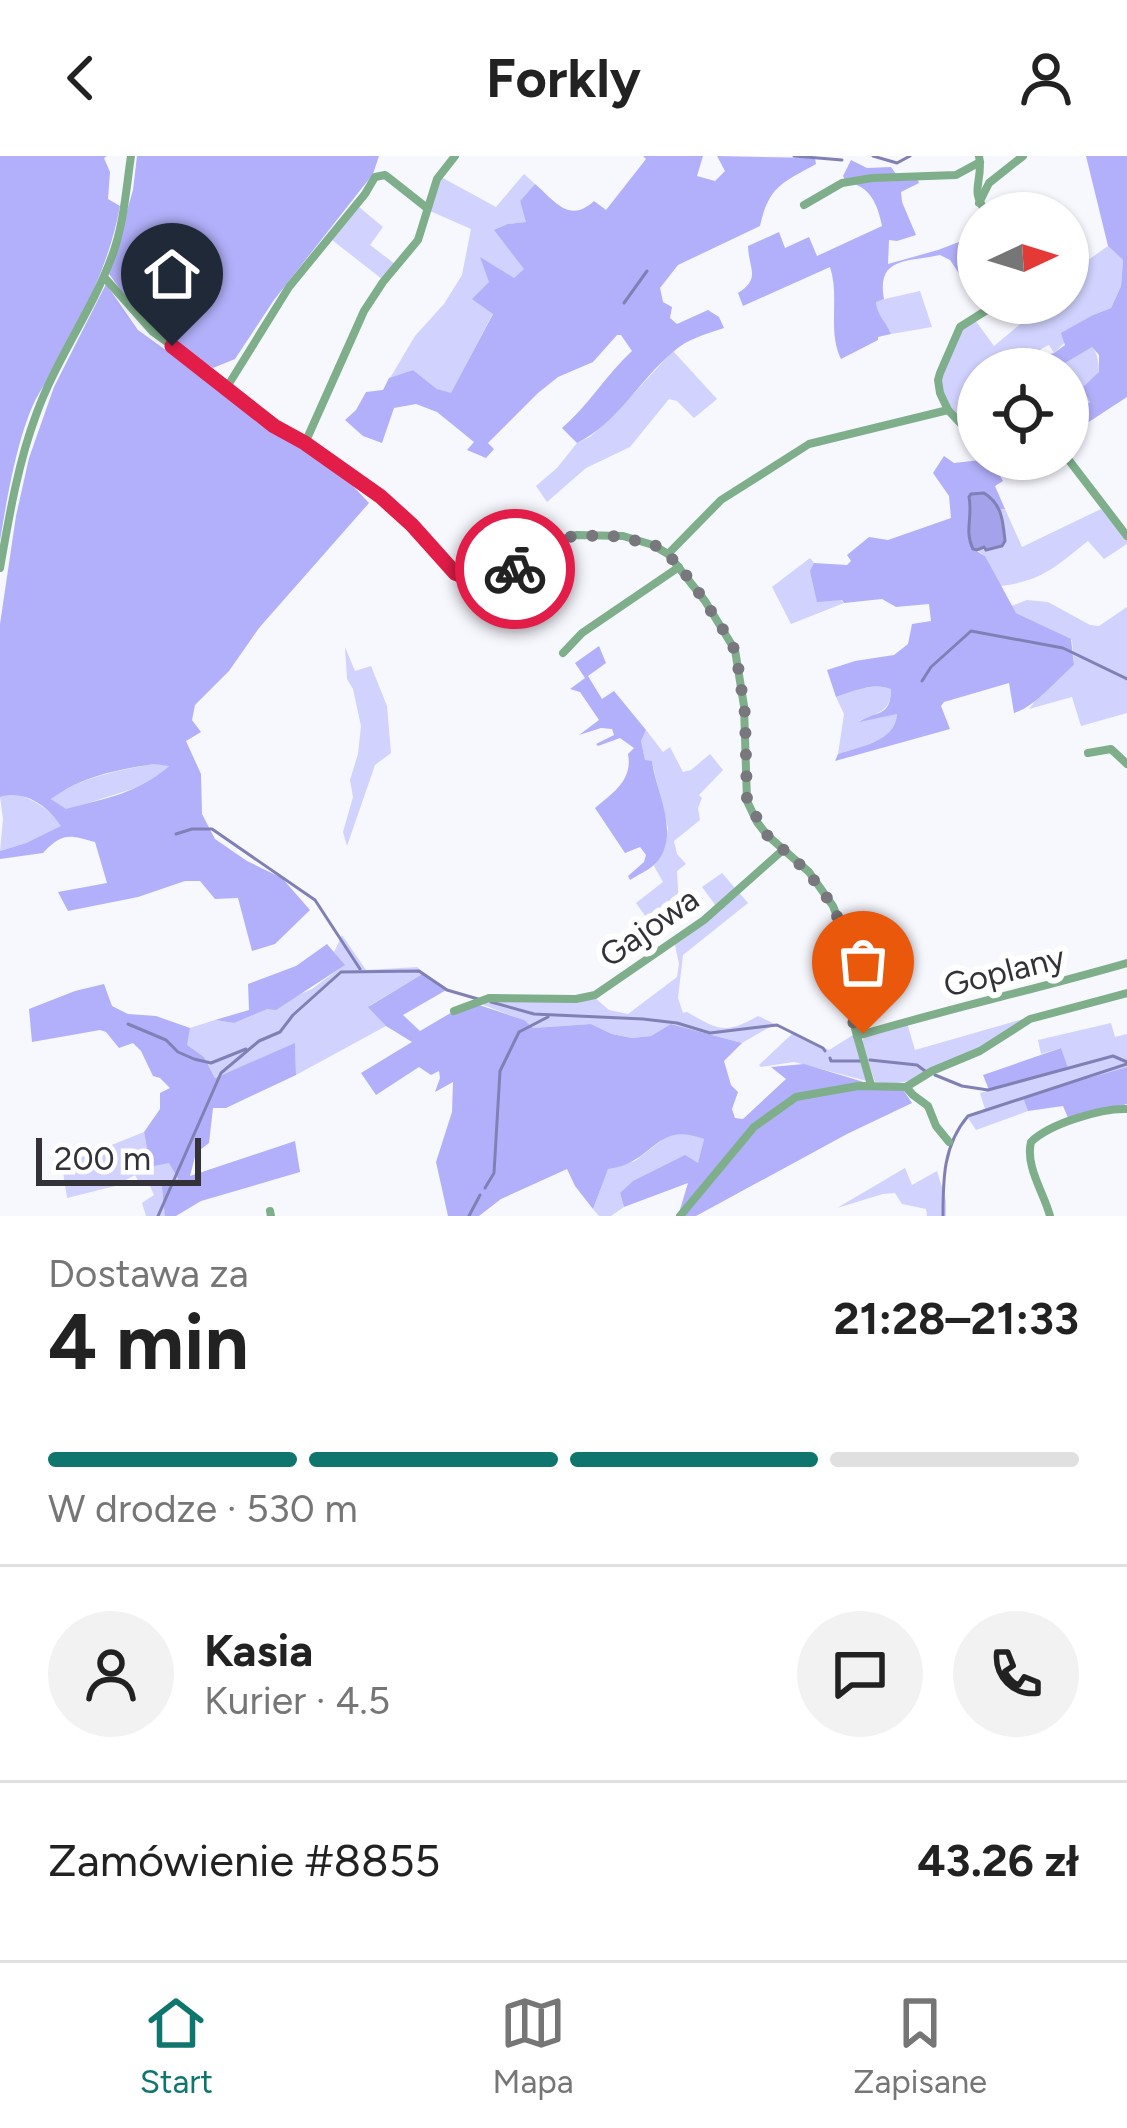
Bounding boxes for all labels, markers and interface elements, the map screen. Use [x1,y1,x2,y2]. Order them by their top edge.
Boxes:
icon: back [48,45,114,111]
icon: person [1013,45,1079,111]
text: Forkly [486,46,641,111]
north arrow [957,192,1089,324]
map controls [957,192,1089,480]
pin [121,223,223,346]
icon: home [139,241,205,307]
button: locate [957,348,1089,480]
courier [455,509,575,629]
icon: bike [482,536,548,602]
street label: Gajowa [592,879,706,975]
pin [812,911,914,1034]
icon: bag [830,929,896,995]
street label: Goplany [939,937,1069,1005]
scale bar [36,1132,201,1185]
text: 200 m [54,1139,151,1178]
text: Dostawa za [48,1250,249,1297]
text: 21:28–21:33 [833,1291,1079,1345]
text: 4 min [48,1295,249,1389]
text: W drodze · 530 m [48,1485,358,1532]
button: person [48,1611,174,1737]
button: chat [797,1611,923,1737]
button: phone [953,1611,1079,1737]
text: Kasia [204,1623,313,1677]
text: Kurier · 4.5 [204,1677,390,1724]
text: Zamówienie #8855 [48,1833,440,1887]
text: 43.26 zł [917,1833,1079,1887]
tab: Start [140,1990,213,2101]
tab: Mapa [493,1990,574,2101]
tab: Zapisane [853,1990,987,2101]

